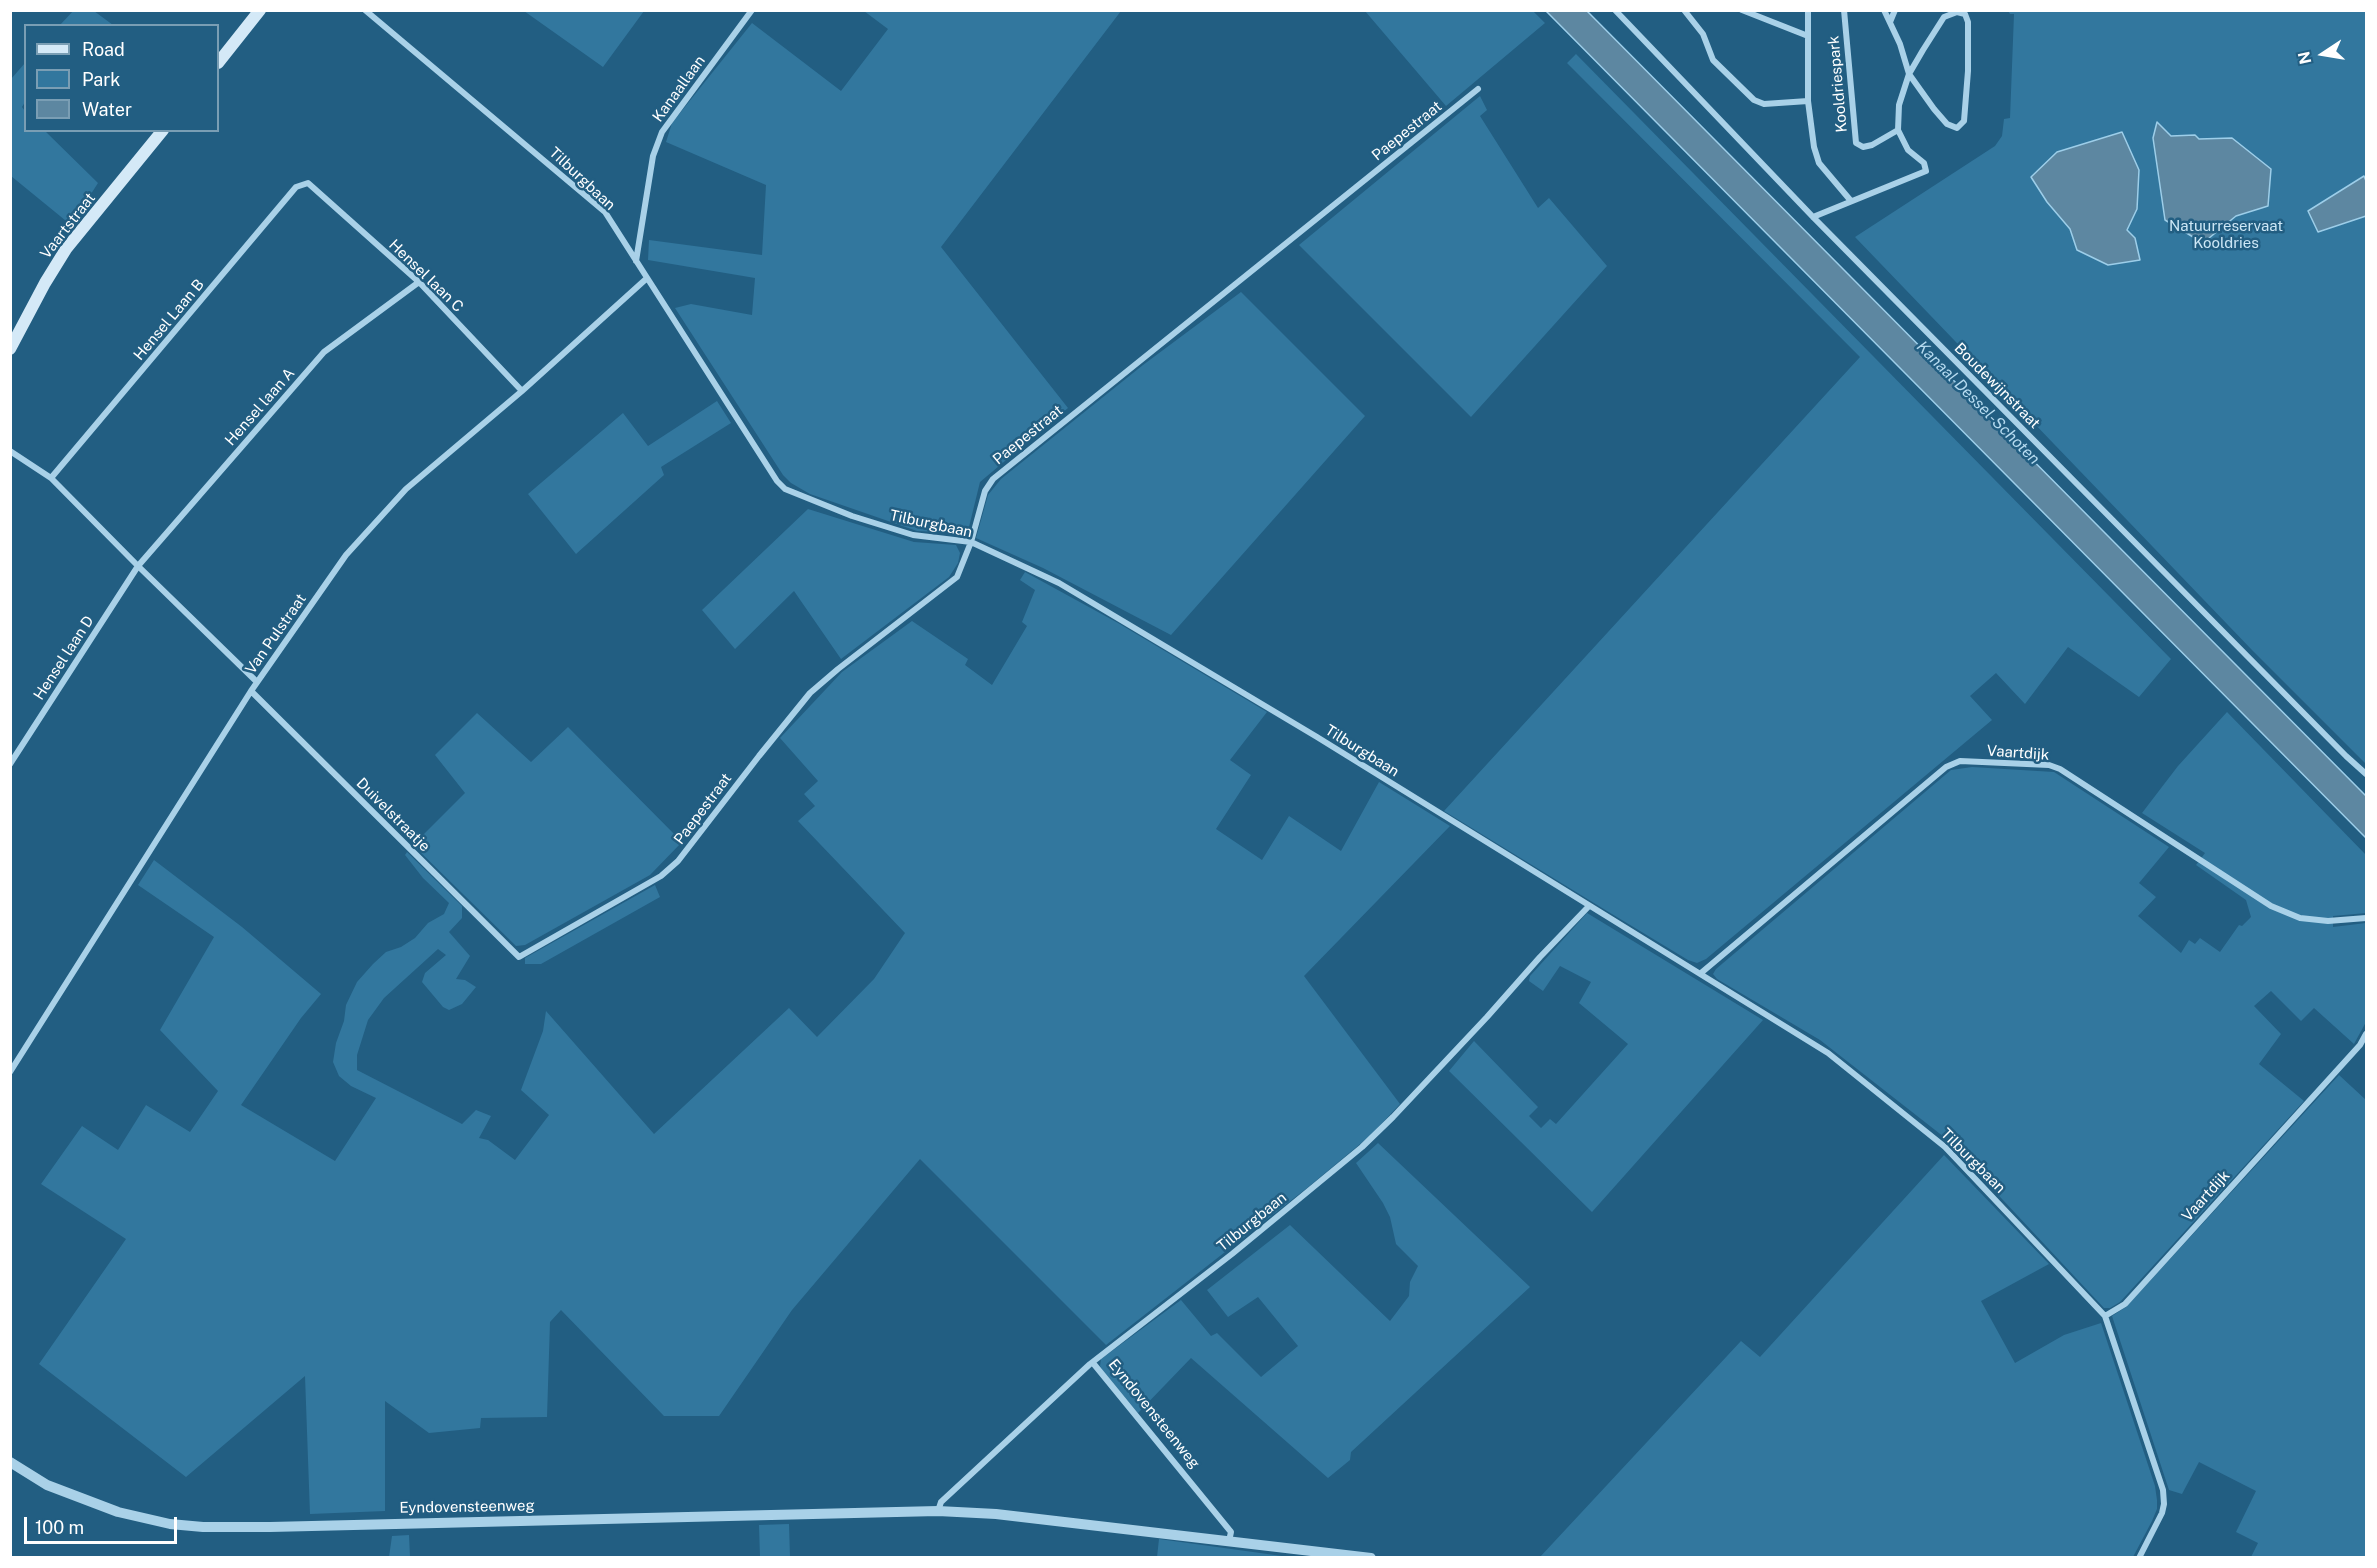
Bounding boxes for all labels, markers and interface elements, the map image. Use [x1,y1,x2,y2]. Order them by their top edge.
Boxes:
legend [24,24,219,132]
north arrow [2293,24,2353,84]
street label: Kooldriespark [1825,35,1851,133]
text: Road [82,39,125,60]
text: N [2294,50,2315,66]
street label: Kanaallaan [649,52,709,126]
text: Park [82,69,120,90]
street label: Paepestraat [1369,97,1445,165]
text: Water [82,99,132,120]
street label: Tilburgbaan [545,144,619,214]
street label: Vaartstraat [37,190,99,262]
park label: Natuurreservaat Kooldries [2169,217,2283,252]
street label: Hensel laan C [385,236,467,316]
street label: Hensel Laan B [130,276,208,364]
water label: Kanaal Dessel-Schoten [1912,337,2044,469]
street label: Boudewijnstraat [1950,339,2044,433]
street label: Hensel laan A [221,365,299,449]
street label: Paepestraat [990,401,1066,469]
street label: Tilburgbaan [888,506,974,542]
street label: Van Pulstraat [242,591,310,677]
street label: Hensel laan D [30,613,98,703]
street label: Tilburgbaan [1322,721,1402,781]
street label: Vaartdijk [1986,742,2050,764]
street label: Paepestraat [670,770,736,848]
street label: Duivelstraatje [352,774,434,856]
street label: Tilburgbaan [1937,1125,2009,1197]
street label: Vaartdijk [2178,1167,2234,1225]
street label: Tilburgbaan [1214,1189,1290,1255]
street label: Eyndovensteenweg [1104,1356,1204,1472]
street label: Eyndovensteenweg [399,1497,535,1517]
scale bar [27,1505,180,1543]
text: 100 m [35,1517,84,1538]

